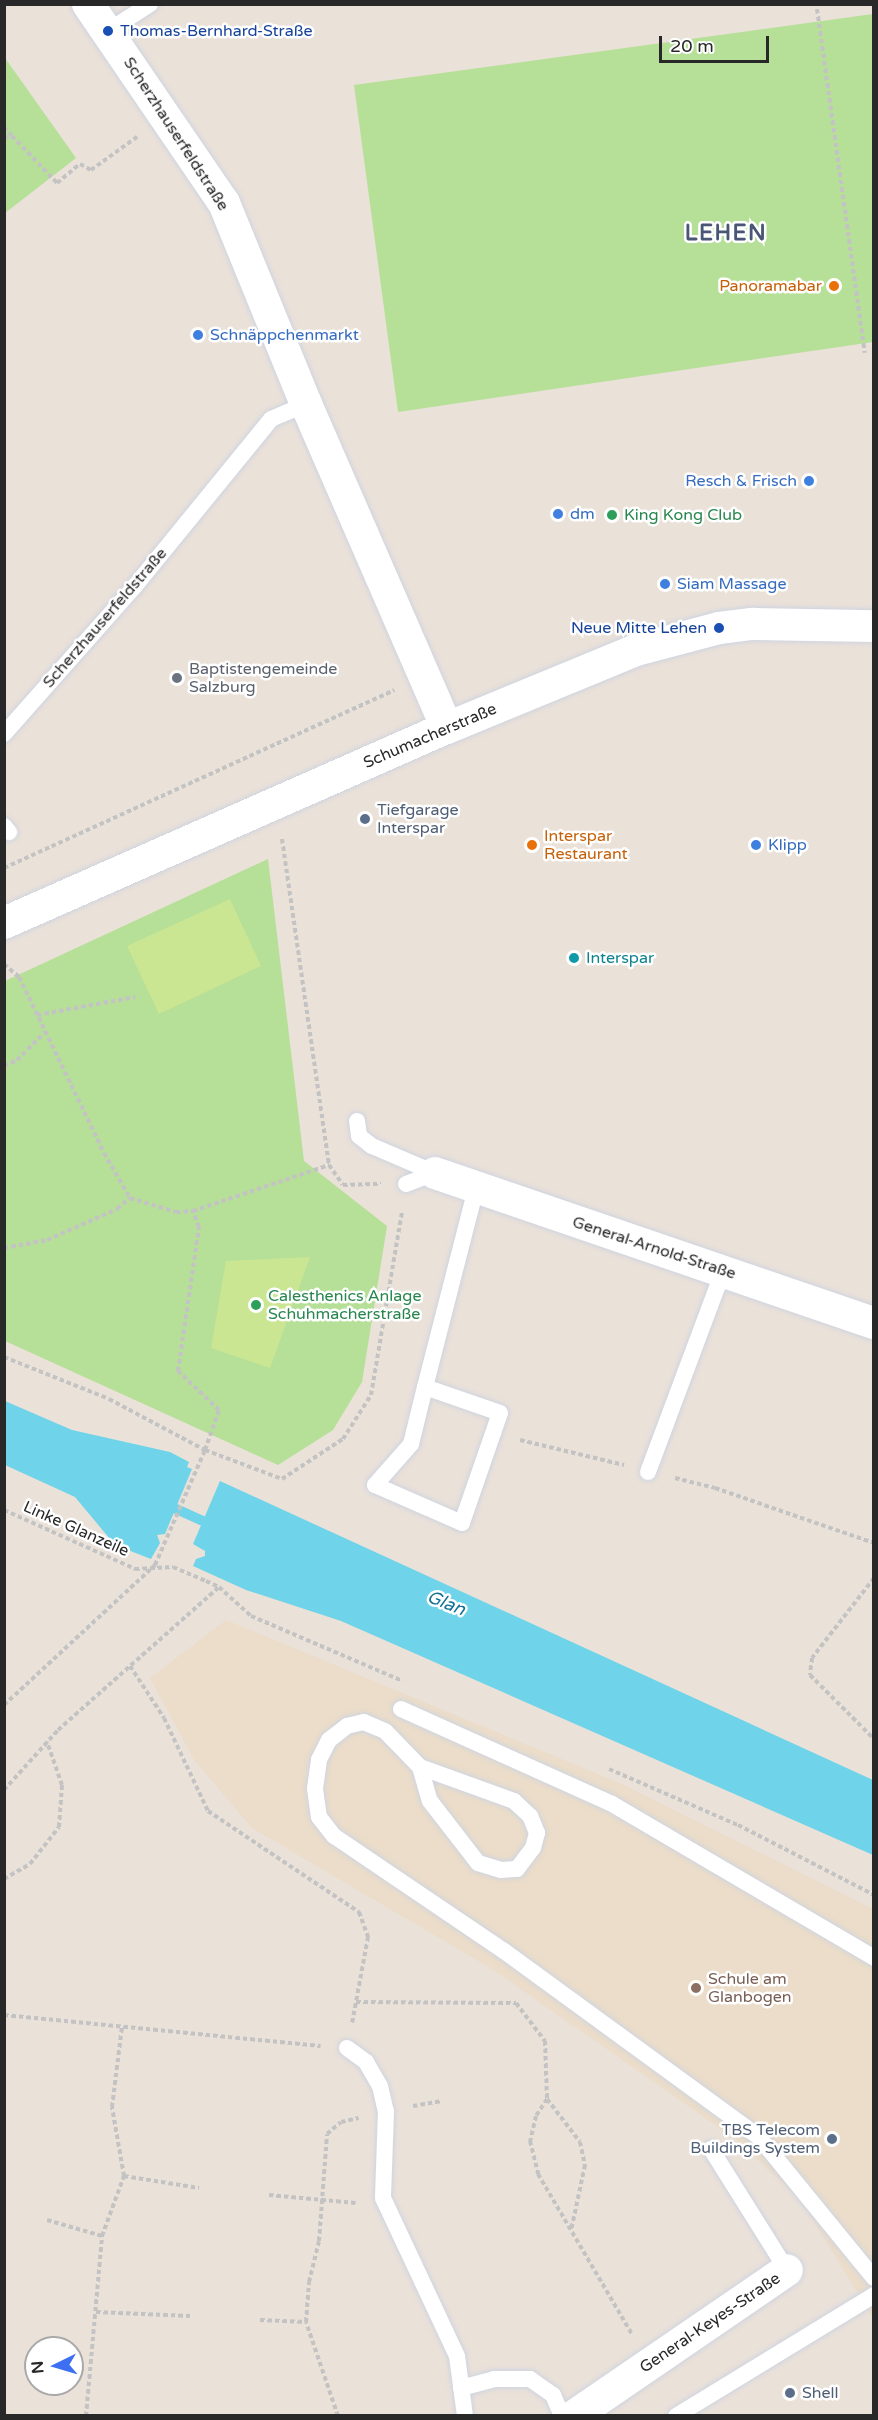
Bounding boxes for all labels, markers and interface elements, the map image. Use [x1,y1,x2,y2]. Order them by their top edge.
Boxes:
place label: Thomas-Bernhard-Straße [120,21,312,41]
marker: Thomas-Bernhard-Straße [101,24,115,38]
scale bar [662,24,772,62]
text: 20 m [670,35,714,57]
street label: Scherzhauserfeldstraße [119,54,233,214]
district label: LEHEN [685,221,767,247]
place label: Panoramabar [719,276,822,296]
marker: Panoramabar [827,279,841,293]
place label: Schnäppchenmarkt [210,325,359,345]
marker: Schnäppchenmarkt [191,328,205,342]
place label: Resch & Frisch [685,471,797,491]
marker: Resch & Frisch [802,474,816,488]
place label: dm [570,504,595,524]
place label: King Kong Club [624,505,742,525]
marker: dm [551,507,565,521]
marker: King Kong Club [605,508,619,522]
street label: Scherzhauserfeldstraße [39,544,171,692]
place label: Siam Massage [677,574,786,594]
marker: Siam Massage [658,577,672,591]
place label: Neue Mitte Lehen [571,618,707,638]
marker: Neue Mitte Lehen [712,621,726,635]
place label: Baptistengemeinde Salzburg [189,659,337,697]
marker: Baptistengemeinde Salzburg [170,671,184,685]
street label: Schumacherstraße [361,699,499,773]
place label: Tiefgarage Interspar [377,800,459,838]
marker: Tiefgarage Interspar [358,812,372,826]
place label: Interspar Restaurant [544,826,628,864]
place label: Klipp [768,835,807,855]
marker: Interspar Restaurant [525,838,539,852]
marker: Klipp [749,838,763,852]
place label: Interspar [586,948,654,968]
marker: Interspar [567,951,581,965]
street label: General-Arnold-Straße [570,1212,738,1284]
place label: Calesthenics Anlage Schuhmacherstraße [268,1286,421,1324]
marker: Calesthenics Anlage Schuhmacherstraße [249,1298,263,1312]
street label: Linke Glanzeile [20,1497,132,1561]
water label: Glan [424,1586,468,1620]
place label: Schule am Glanbogen [708,1969,792,2007]
marker: Schule am Glanbogen [689,1981,703,1995]
place label: TBS Telecom Buildings System [690,2120,820,2158]
marker: TBS Telecom Buildings System [825,2132,839,2146]
street label: General-Keyes-Straße [636,2269,784,2377]
north arrow [24,2336,84,2396]
text: N [28,2360,49,2375]
place label: Shell [802,2383,838,2403]
marker: Shell [783,2386,797,2400]

